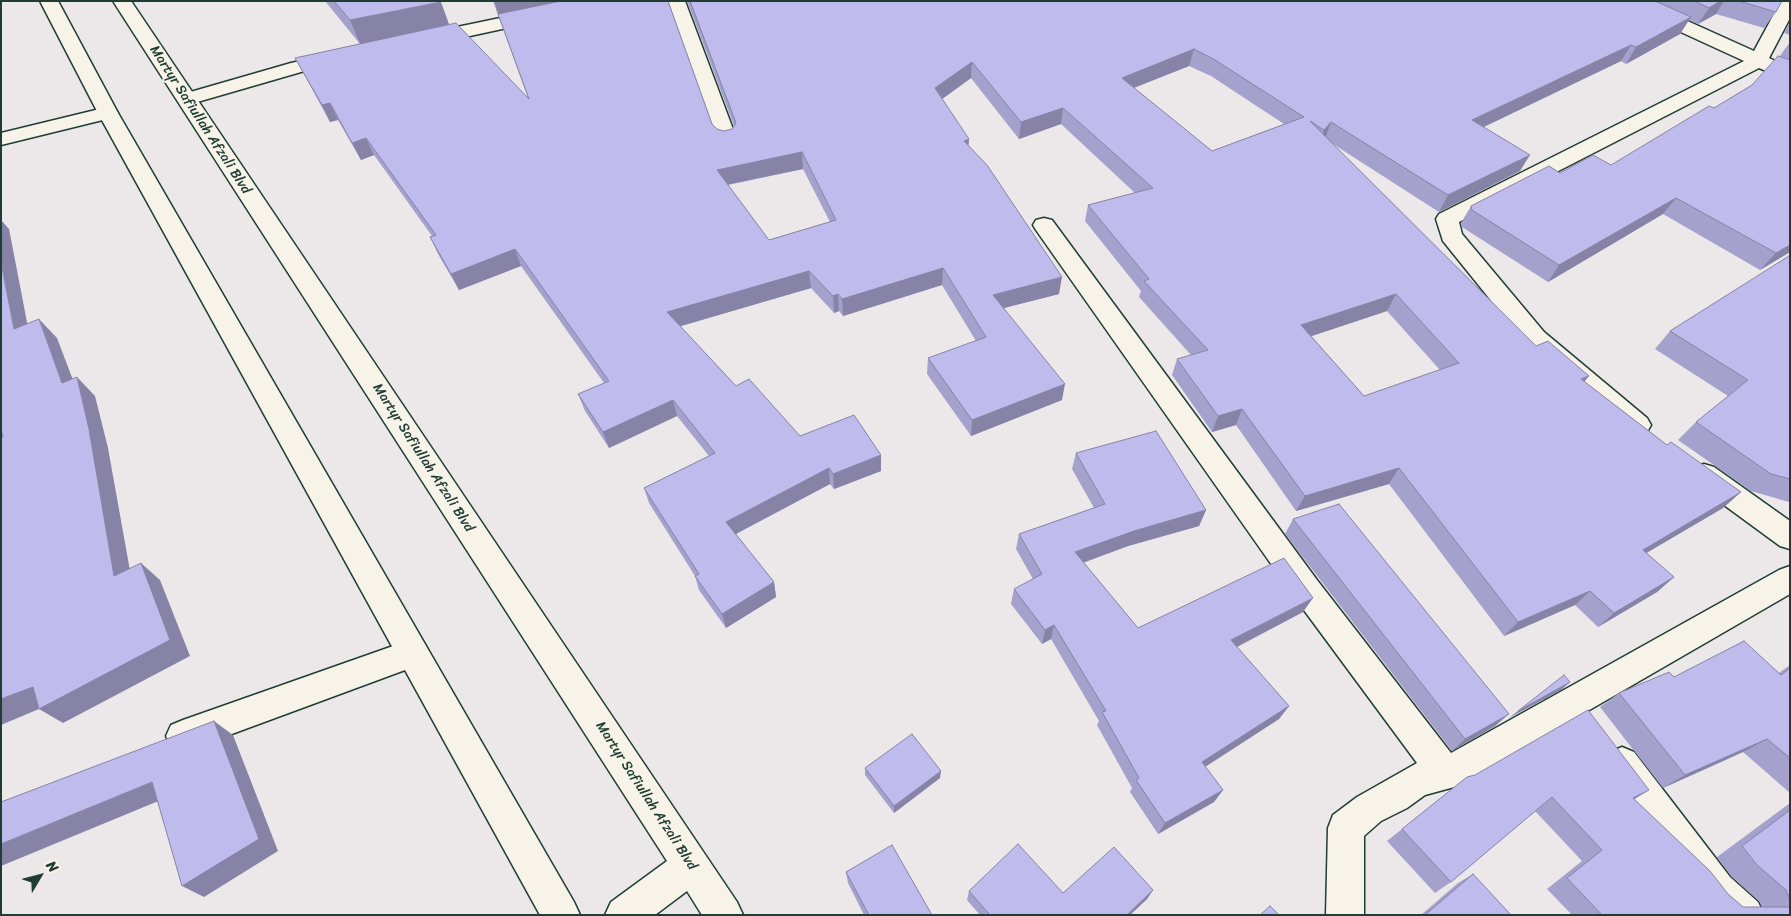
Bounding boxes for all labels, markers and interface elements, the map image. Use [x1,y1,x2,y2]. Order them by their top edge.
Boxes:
street label: Martyr Safiullah Afzali Blvd [146,43,254,197]
street label: Martyr Safiullah Afzali Blvd [369,381,477,535]
street label: Martyr Safiullah Afzali Blvd [592,719,700,873]
north arrow [15,851,65,901]
text: N [39,855,65,878]

